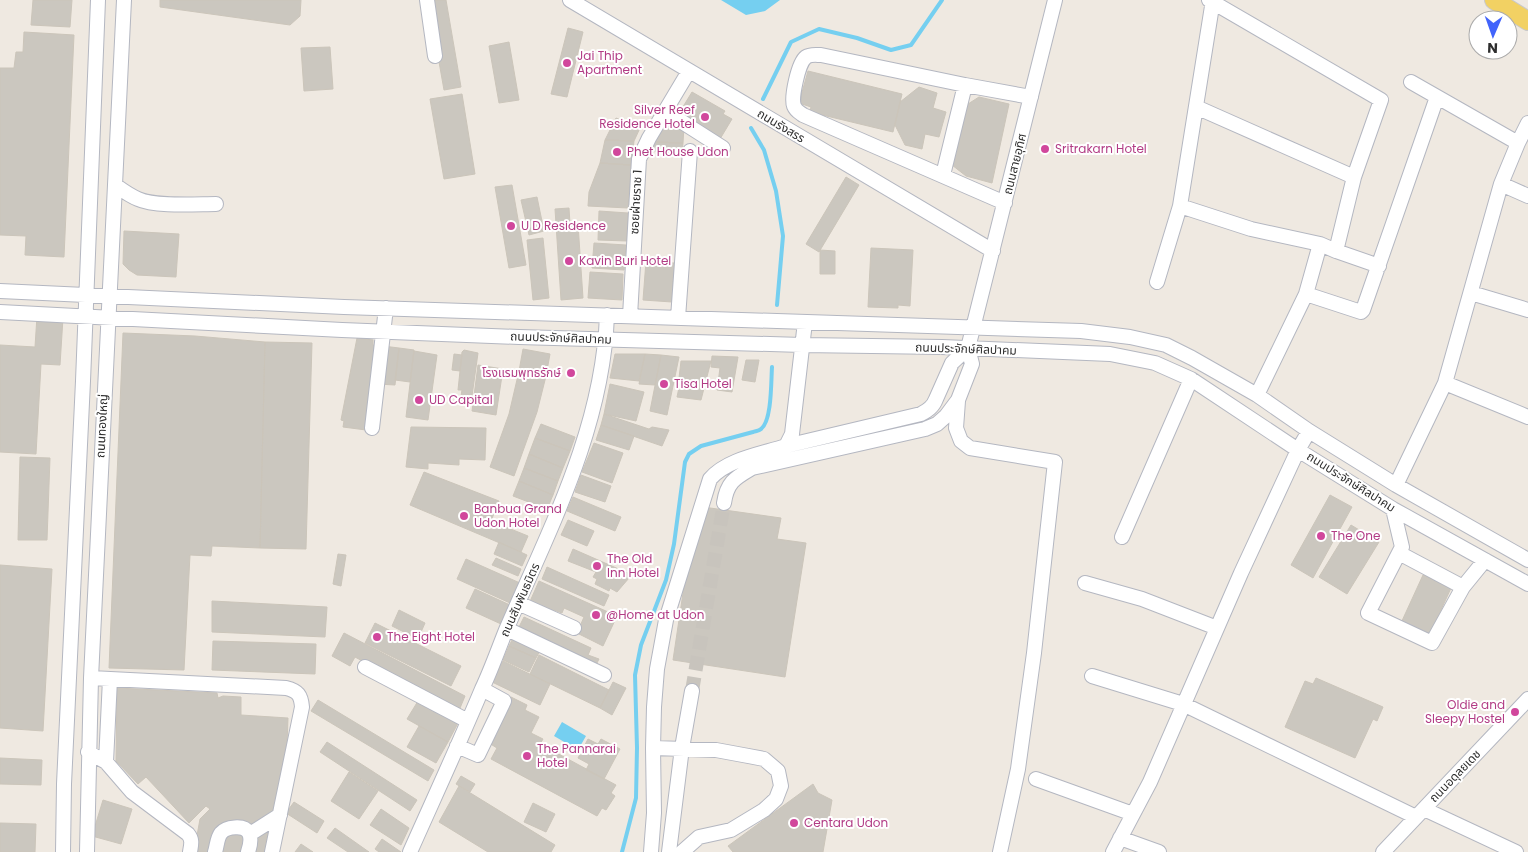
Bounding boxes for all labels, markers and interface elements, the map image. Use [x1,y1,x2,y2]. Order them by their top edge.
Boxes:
north arrow [1468,10,1518,60]
text: N [1487,38,1498,58]
place label: Jai Thip Apartment [577,47,642,78]
marker: Jai Thip Apartment [561,57,573,69]
place label: Silver Reef Residence Hotel [599,101,695,132]
street label: ถนนรังสรร [754,105,808,147]
marker: Silver Reef Residence Hotel [699,111,711,123]
street label: ถนนสายอุทิศ [999,131,1030,196]
place label: Sritrakarn Hotel [1055,140,1147,157]
place label: Phet House Udon [627,143,729,160]
marker: Sritrakarn Hotel [1039,143,1051,155]
marker: Phet House Udon [611,146,623,158]
street label: ซอยฝ่ายราช 1 [625,169,646,235]
place label: U D Residence [521,217,606,234]
marker: U D Residence [505,220,517,232]
place label: Kavin Buri Hotel [579,252,671,269]
marker: Kavin Buri Hotel [563,255,575,267]
street label: ถนนประจักษ์ศิลปาคม [510,327,612,348]
street label: ถนนประจักษ์ศิลปาคม [915,338,1017,359]
place label: โรงเเรมพุทธรักษ์ [482,364,561,381]
marker: โรงเเรมพุทธรักษ์ [565,367,577,379]
place label: Tisa Hotel [674,375,732,392]
marker: Tisa Hotel [658,378,670,390]
place label: UD Capital [429,391,493,408]
street label: ถนนทองใหญ่ [91,394,112,458]
marker: UD Capital [413,394,425,406]
street label: ถนนประจักษ์ศิลปาคม [1304,447,1399,516]
place label: Banbua Grand Udon Hotel [474,500,562,531]
marker: Banbua Grand Udon Hotel [458,510,470,522]
place label: The One [1331,527,1380,544]
marker: The One [1315,530,1327,542]
place label: The Old Inn Hotel [607,550,659,581]
street label: ถนนสัมพันธมิตร [496,560,543,639]
marker: The Old Inn Hotel [591,560,603,572]
place label: @Home at Udon [606,606,704,623]
marker: @Home at Udon [590,609,602,621]
place label: The Eight Hotel [387,628,475,645]
marker: The Eight Hotel [371,631,383,643]
place label: Oldie and Sleepy Hostel [1425,696,1505,727]
marker: Oldie and Sleepy Hostel [1509,706,1521,718]
place label: The Pannarai Hotel [537,740,616,771]
street label: ถนนอดุลยเดช [1425,745,1484,806]
marker: The Pannarai Hotel [521,750,533,762]
place label: Centara Udon [804,814,888,831]
marker: Centara Udon [788,817,800,829]

